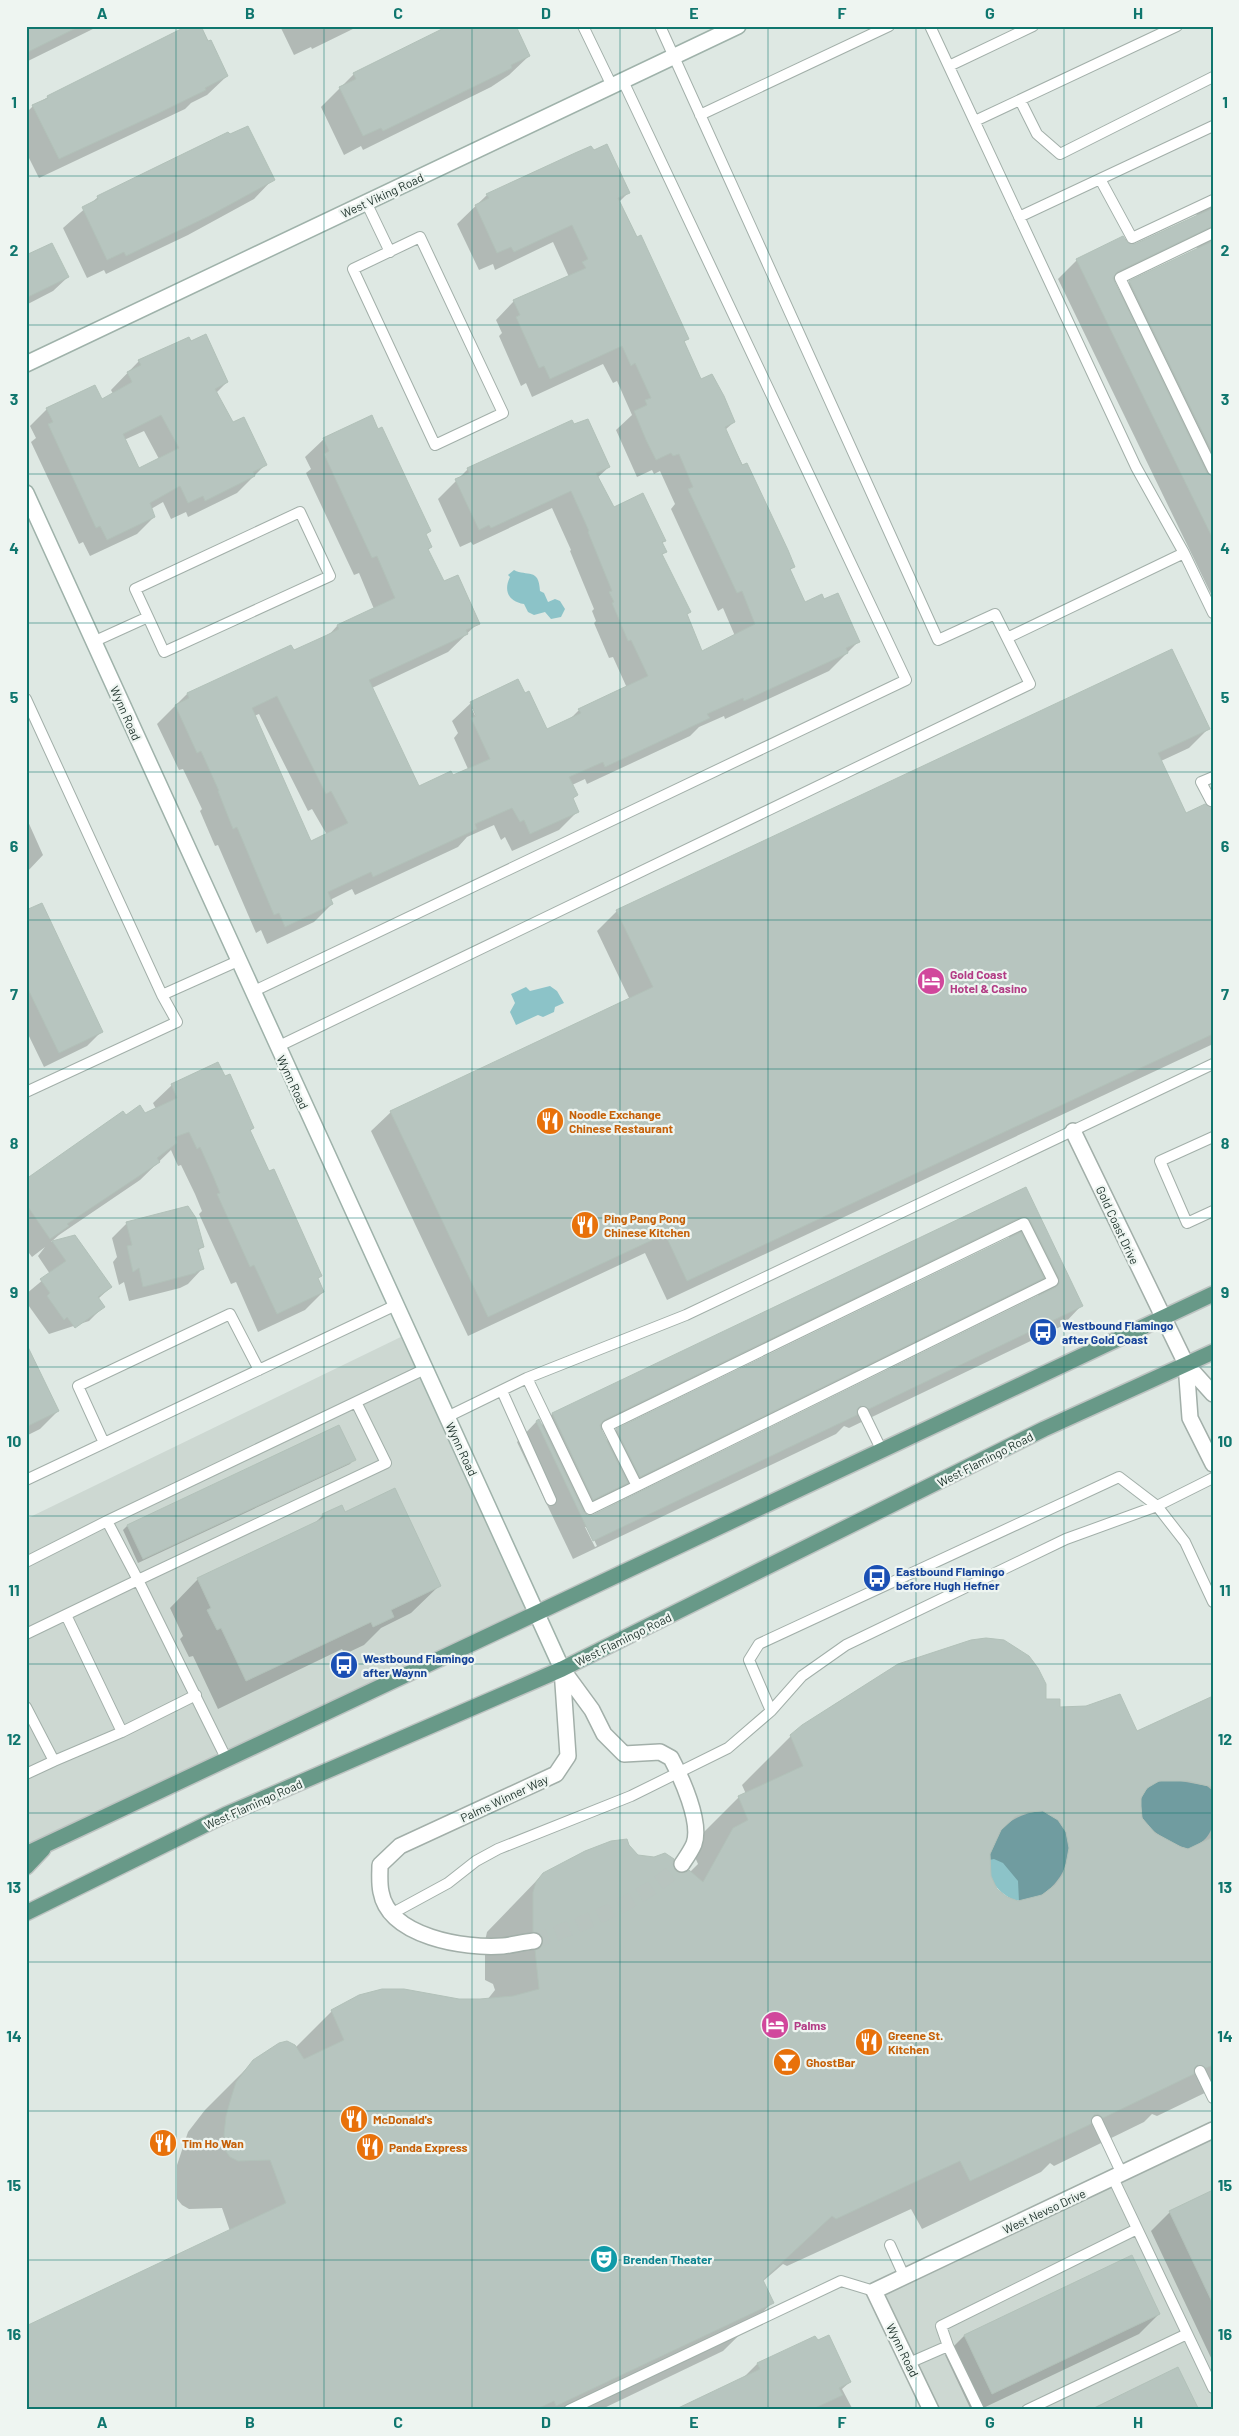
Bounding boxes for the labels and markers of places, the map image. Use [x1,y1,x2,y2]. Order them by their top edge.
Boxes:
hotel icon: Gold Coast Hotel & Casino [916,966,946,996]
place label: Gold Coast Hotel & Casino [950,967,1027,995]
restaurant icon: Noodle Exchange Chinese Restaurant [535,1106,565,1136]
place label: Noodle Exchange Chinese Restaurant [569,1107,674,1135]
restaurant icon: Ping Pang Pong Chinese Kitchen [570,1210,600,1240]
place label: Ping Pang Pong Chinese Kitchen [604,1211,690,1239]
bus stop icon: Westbound Flamingo after Gold Coast [1028,1317,1058,1347]
place label: Westbound Flamingo after Gold Coast [1062,1318,1174,1346]
bus stop icon: Eastbound Flamingo before Hugh Hefner [862,1563,892,1593]
place label: Eastbound Flamingo before Hugh Hefner [896,1564,1005,1592]
bus stop icon: Westbound Flamingo after Waynn [329,1650,359,1680]
place label: Westbound Flamingo after Waynn [363,1651,475,1679]
hotel icon: Palms [760,2010,790,2040]
place label: Palms [794,2018,826,2032]
restaurant icon: Greene St. Kitchen [854,2027,884,2057]
place label: Greene St. Kitchen [888,2028,943,2056]
bar icon: GhostBar [772,2047,802,2077]
place label: GhostBar [806,2055,856,2069]
restaurant icon: McDonald's [339,2104,369,2134]
place label: McDonald's [373,2112,433,2126]
restaurant icon: Tim Ho Wan [148,2128,178,2158]
restaurant icon: Panda Express [355,2132,385,2162]
place label: Tim Ho Wan [182,2136,244,2150]
place label: Panda Express [389,2140,468,2154]
theatre icon: Brenden Theater [589,2244,619,2274]
place label: Brenden Theater [623,2252,713,2266]

